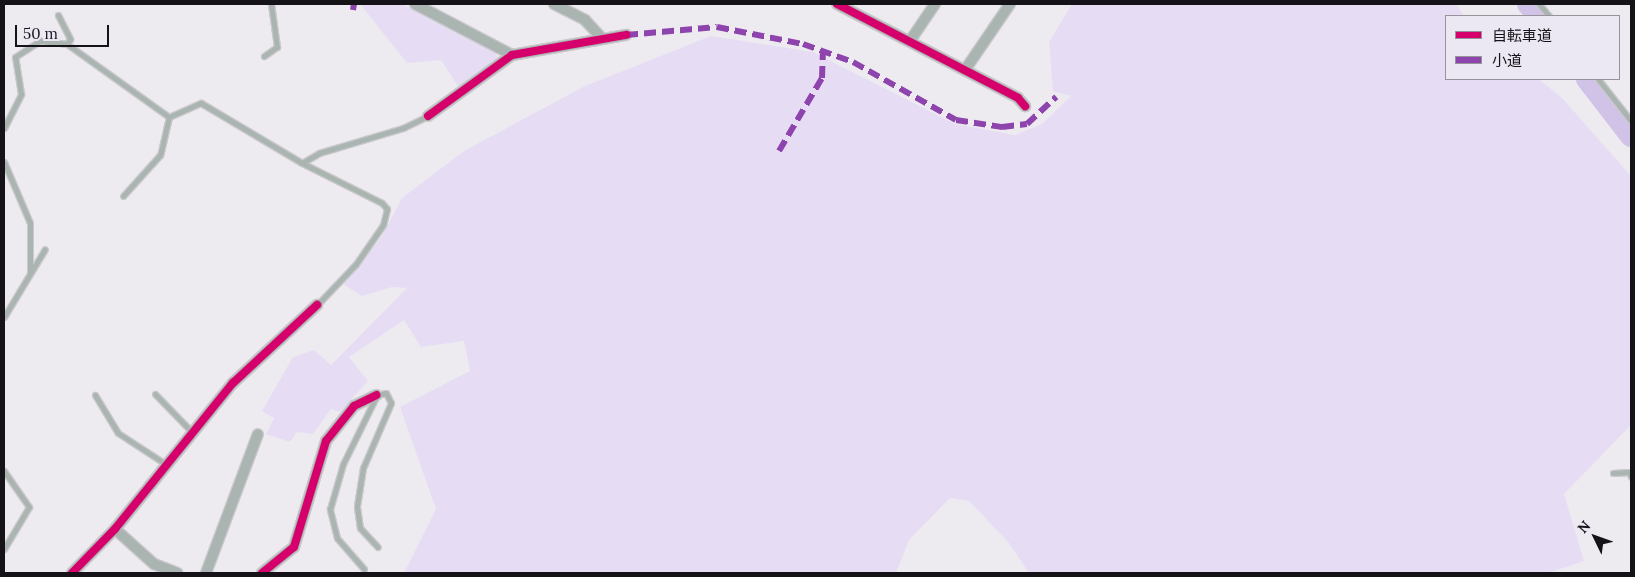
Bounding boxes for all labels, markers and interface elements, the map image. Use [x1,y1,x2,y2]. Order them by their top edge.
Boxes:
scale bar [18,15,111,47]
legend [1445,15,1620,80]
text: 50 m [23,24,58,43]
text: 自転車道 [1492,26,1552,45]
text: 小道 [1492,51,1522,70]
north arrow [1570,512,1620,562]
text: N [1574,517,1594,537]

